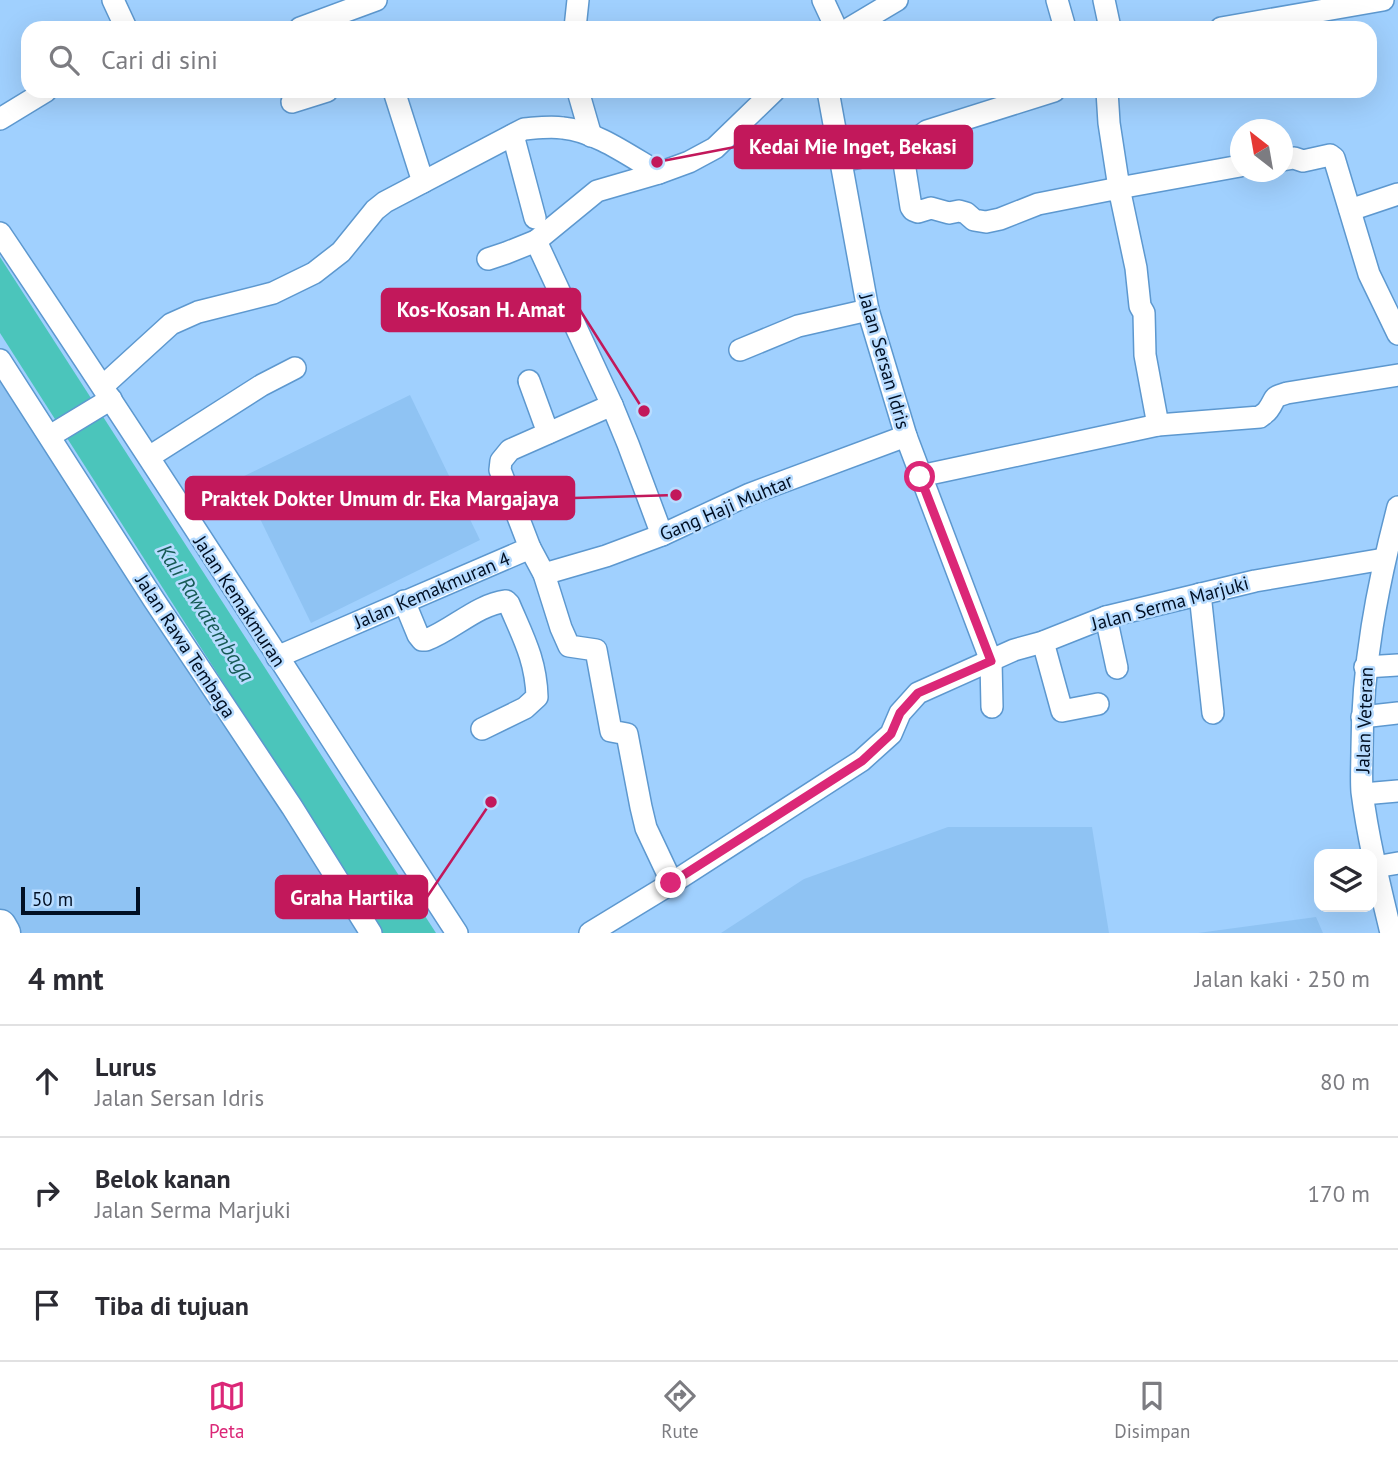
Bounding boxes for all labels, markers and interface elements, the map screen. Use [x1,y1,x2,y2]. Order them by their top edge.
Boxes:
search box [21,21,1377,98]
icon: search [45,41,83,79]
text: Cari di sini [101,43,218,76]
north arrow [1230,119,1293,182]
callout: Kedai Mie Inget, Bekasi [735,126,972,168]
text: Kedai Mie Inget, Bekasi [749,133,957,160]
callout: Kos-Kosan H. Amat [382,289,580,331]
street label: Jalan Sersan Idris [854,290,916,431]
text: Kos-Kosan H. Amat [397,296,566,323]
route start [904,461,935,492]
street label: Gang Haji Muhtar [656,468,797,546]
callout: Praktek Dokter Umum dr. Eka Margajaya [186,477,574,519]
text: Praktek Dokter Umum dr. Eka Margajaya [201,485,559,512]
street label: Jalan Kemakmuran [188,530,291,671]
water label: Kali Rawatembaga [151,539,261,688]
street label: Jalan Kemakmuran 4 [349,546,514,634]
street label: Jalan Rawa Tembaga [130,569,241,722]
street label: Jalan Serma Marjuki [1088,570,1251,636]
street label: Jalan Veteran [1350,666,1378,775]
map controls [1314,849,1377,912]
button: layers [1314,849,1377,912]
route end [655,867,686,898]
callout: Graha Hartika [276,876,427,918]
scale bar [21,884,140,916]
text: Graha Hartika [290,884,414,911]
text: 50 m [32,887,73,911]
text: 4 mnt [28,959,104,998]
text: Jalan kaki · 250 m [1195,964,1370,993]
text: Lurus [95,1050,156,1083]
icon: ahead [28,1062,66,1100]
text: 80 m [1320,1067,1370,1096]
text: Jalan Sersan Idris [95,1083,264,1112]
text: Belok kanan [95,1162,231,1195]
icon: right [28,1174,66,1212]
text: 170 m [1308,1179,1370,1208]
text: Jalan Serma Marjuki [95,1195,291,1224]
icon: arrive [28,1286,66,1324]
text: Tiba di tujuan [95,1289,249,1322]
tab: Peta [208,1377,246,1443]
tab: Rute [661,1377,699,1443]
tab: Disimpan [1114,1377,1190,1443]

